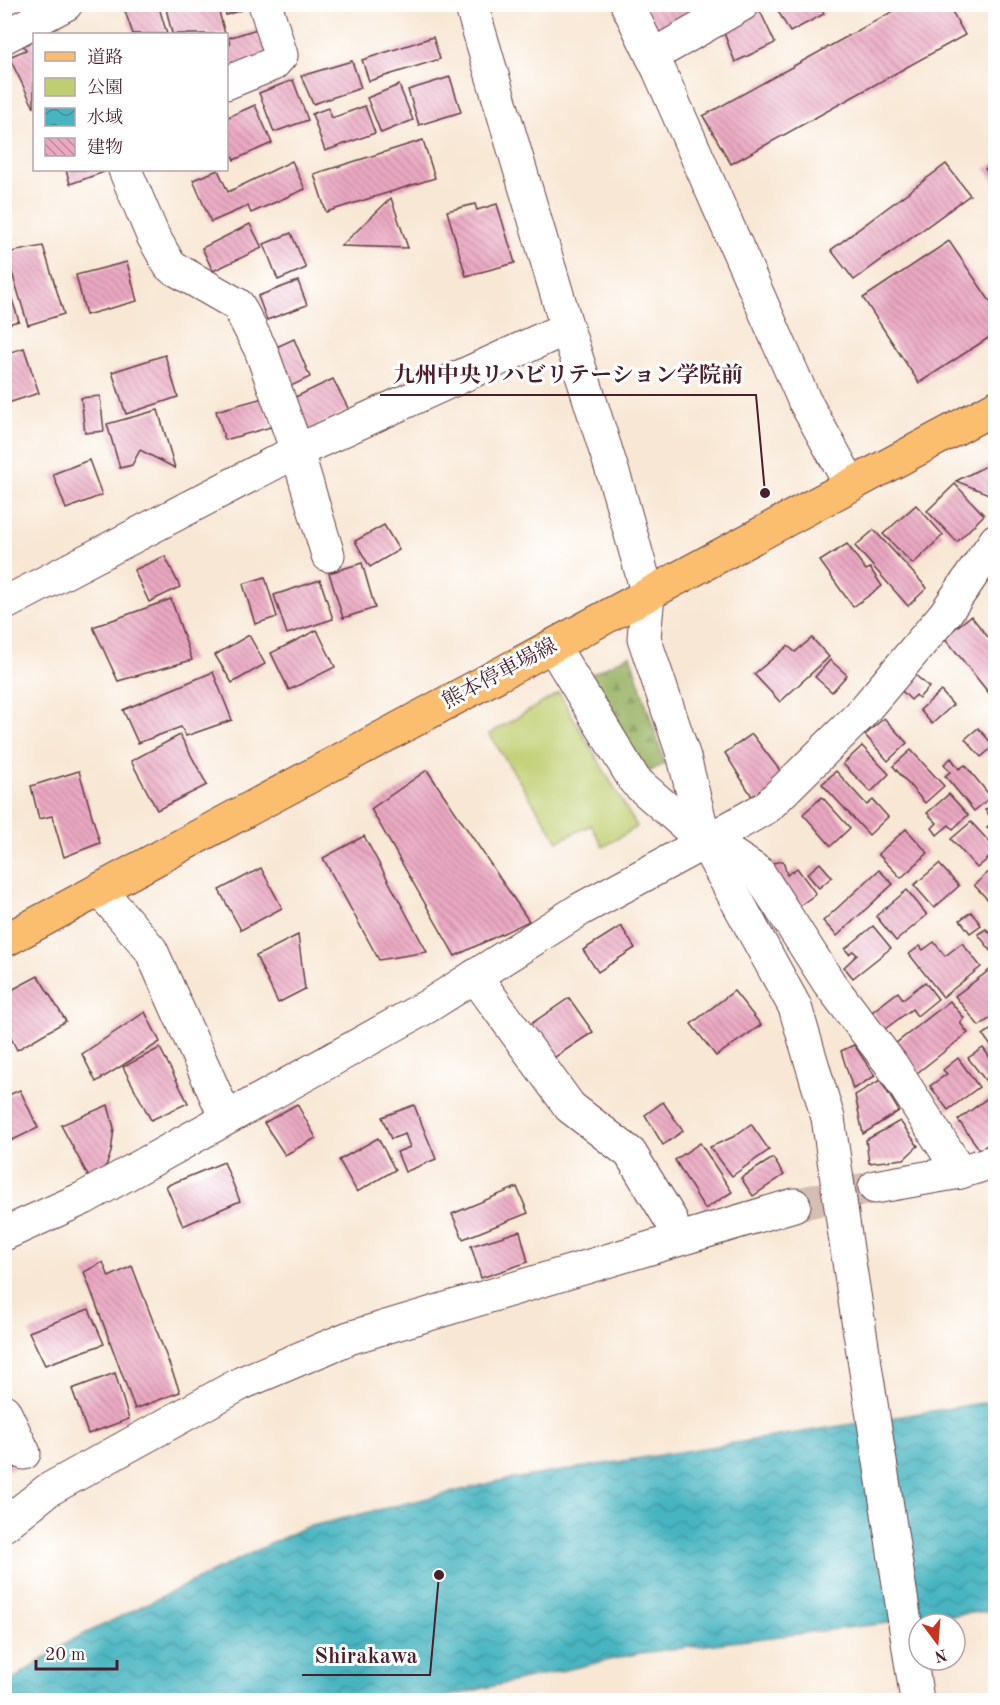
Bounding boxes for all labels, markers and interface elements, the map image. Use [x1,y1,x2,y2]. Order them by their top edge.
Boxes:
legend [33,33,228,171]
text: 道路 [87,47,123,67]
text: 公園 [87,78,123,97]
text: 水域 [87,107,123,127]
text: 建物 [87,137,123,157]
callout: 九州中央リハビリテーション学院前 [380,355,756,395]
text: 九州中央リハビリテーション学院前 [393,363,743,387]
street label: 熊本停車場線 [439,633,561,713]
north arrow [907,1612,967,1672]
scale bar [36,1633,117,1671]
callout: Shirakawa [302,1635,430,1675]
text: N [932,1645,949,1664]
text: 20 m [45,1646,85,1664]
text: Shirakawa [314,1646,418,1668]

